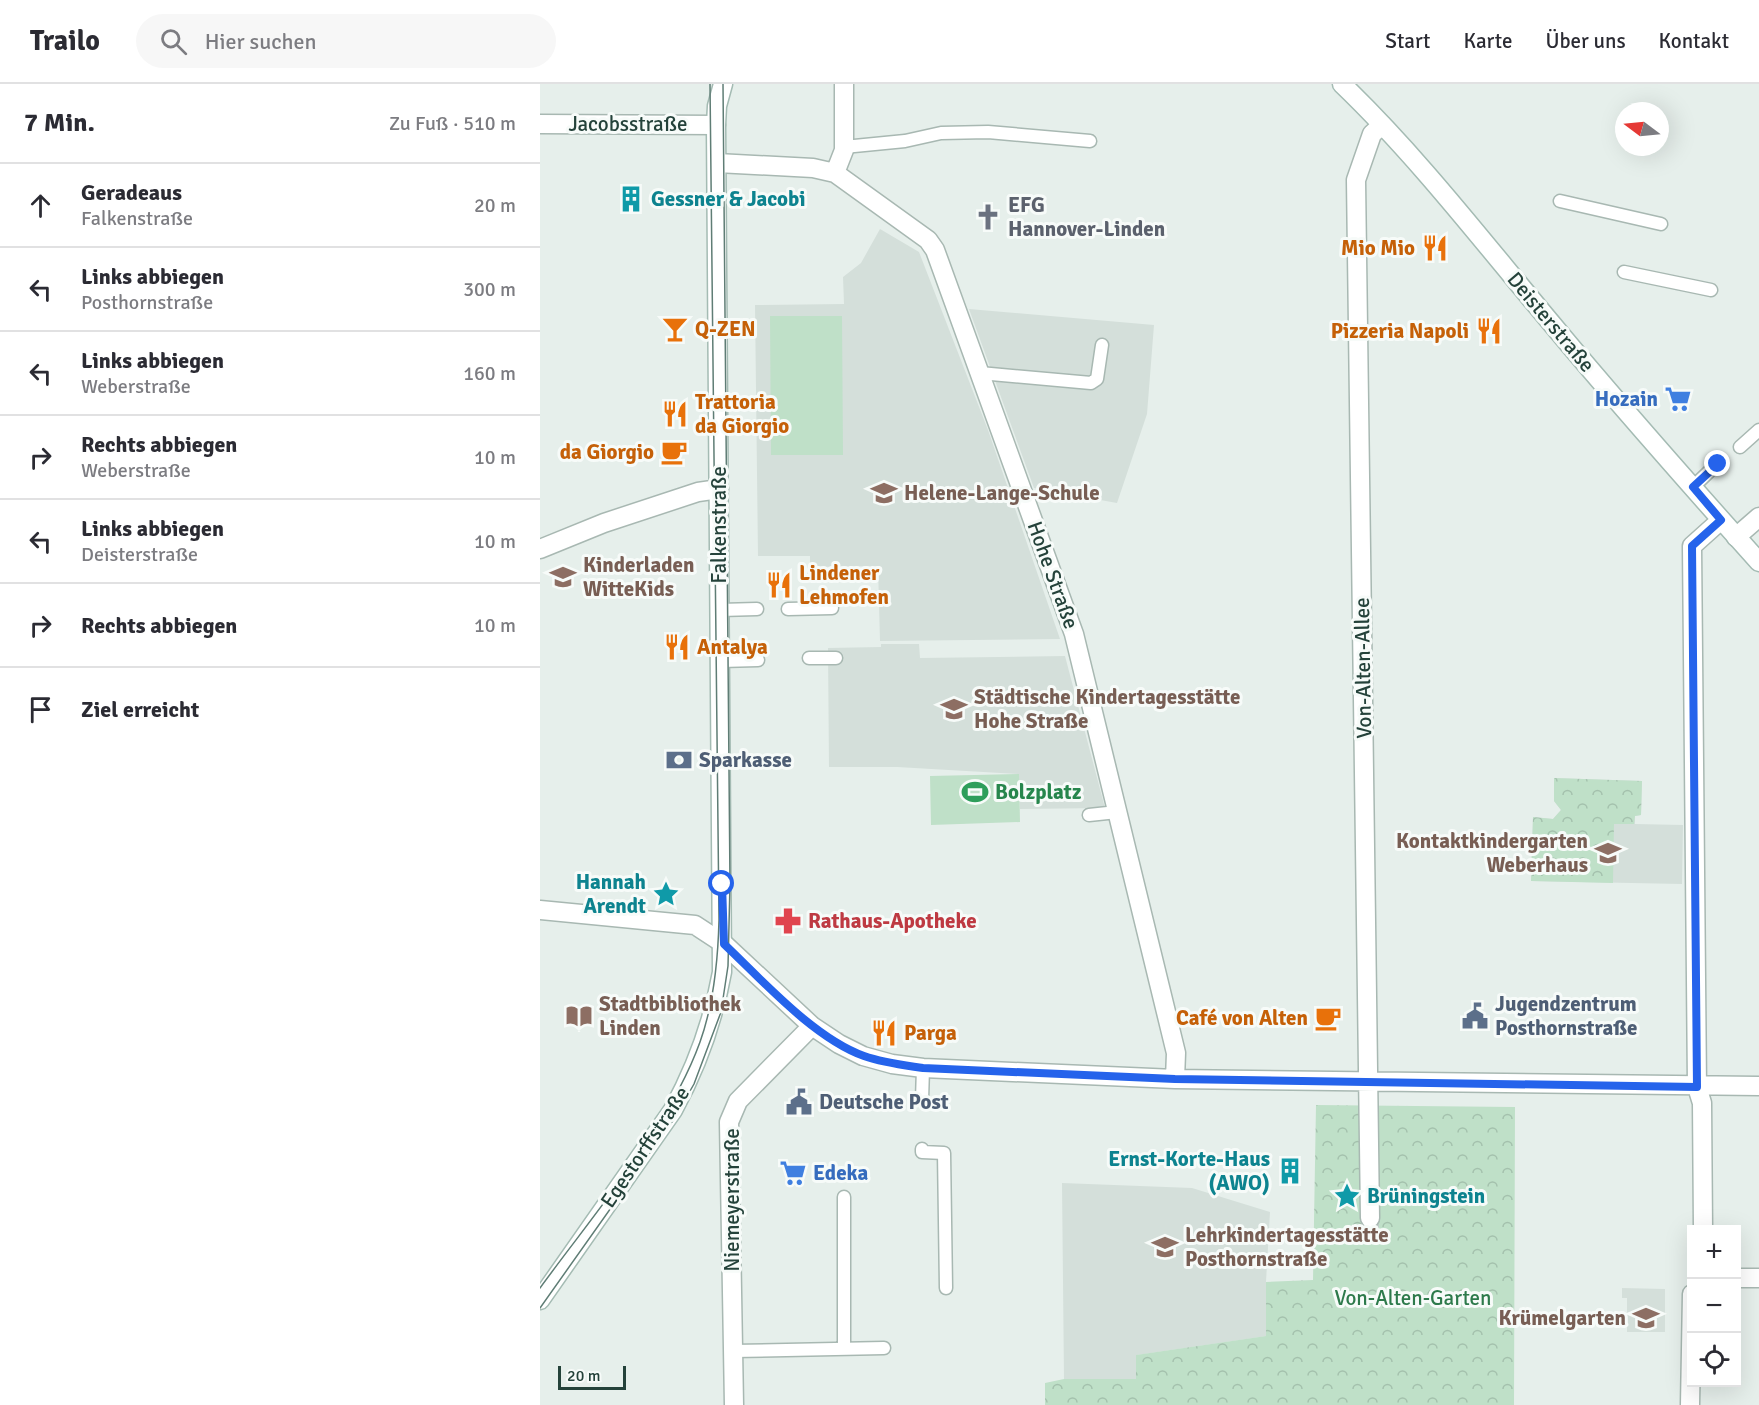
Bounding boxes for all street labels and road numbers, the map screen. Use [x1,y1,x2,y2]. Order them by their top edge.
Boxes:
street label: Jacobsstraße [569,111,687,137]
street label: Deisterstraße [1502,267,1600,377]
street label: Falkenstraße [706,466,732,584]
street label: Hohe Straße [1022,518,1084,632]
street label: Von-Alten-Allee [1349,597,1377,739]
street label: Egestorffstraße [595,1081,695,1213]
street label: Niemeyerstraße [719,1128,745,1272]

